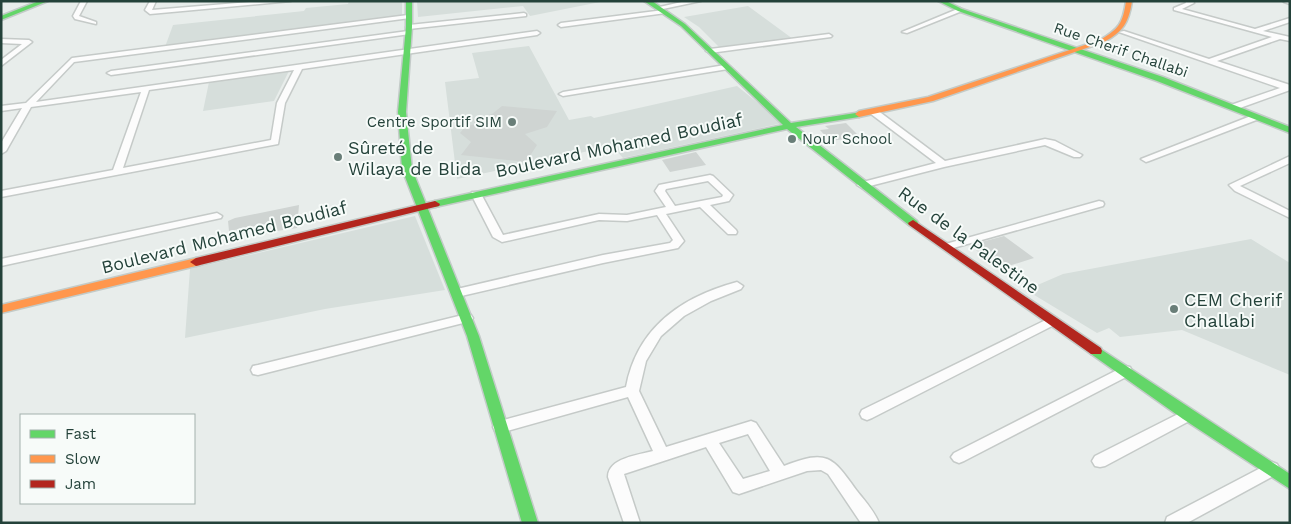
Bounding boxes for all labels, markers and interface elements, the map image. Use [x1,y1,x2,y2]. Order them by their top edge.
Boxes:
street label: Rue Cherif Challabi [1052,19,1190,81]
street label: Boulevard Mohamed Boudiaf [493,108,745,182]
place label: Centre Sportif SIM [367,113,502,131]
marker: Centre Sportif SIM [506,116,518,128]
place label: Nour School [802,130,892,148]
marker: Nour School [786,133,798,145]
place label: Sûreté de Wilaya de Blida [348,137,482,179]
marker: Sûreté de Wilaya de Blida [332,151,344,163]
street label: Rue de la Palestine [894,182,1044,298]
street label: Boulevard Mohamed Boudiaf [99,196,349,278]
place label: CEM Cherif Challabi [1184,289,1282,331]
marker: CEM Cherif Challabi [1168,303,1180,315]
legend [20,414,195,504]
text: Fast [65,425,97,443]
text: Slow [65,450,101,468]
text: Jam [65,475,96,493]

